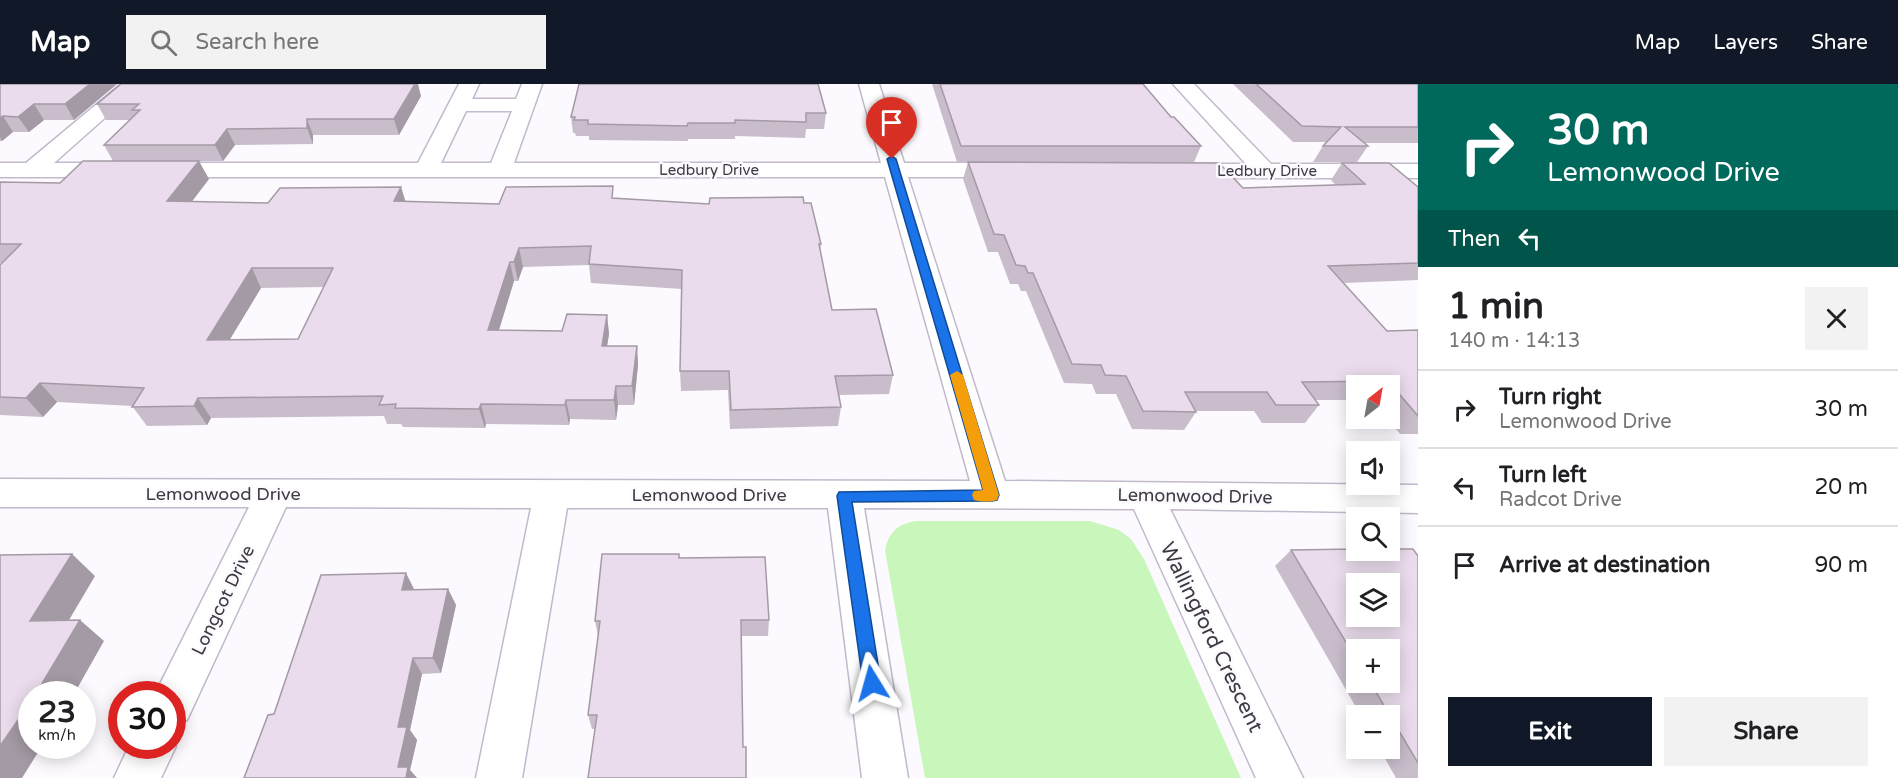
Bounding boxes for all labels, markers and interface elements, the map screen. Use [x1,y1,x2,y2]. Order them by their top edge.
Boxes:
search box [126,15,546,69]
text: Map [30,25,90,59]
icon: search [147,26,180,59]
text: Search here [195,29,319,55]
text: Map [1635,30,1680,55]
text: Layers [1713,30,1778,55]
text: Share [1811,30,1868,55]
pin [866,97,917,159]
text: 30 m [1547,105,1649,156]
icon: arrive [875,106,908,139]
icon: right [1448,108,1526,186]
text: Lemonwood Drive [1547,156,1780,189]
street label: Ledbury Drive [659,161,759,179]
street label: Ledbury Drive [1217,162,1317,180]
icon: left [1513,222,1546,255]
text: Then [1448,226,1501,252]
text: 1 min [1448,285,1544,328]
button: close [1805,287,1868,350]
text: 140 m · 14:13 [1448,329,1580,353]
north arrow [1346,375,1400,429]
map controls [1346,375,1400,759]
text: Turn right [1499,384,1601,410]
icon: right [1448,393,1481,426]
text: 30 m [1814,396,1868,422]
text: Lemonwood Drive [1499,410,1671,434]
button: sound [1346,441,1400,495]
text: Turn left [1499,462,1587,488]
icon: left [1448,471,1481,504]
text: 20 m [1814,474,1868,500]
street label: Lemonwood Drive [145,483,301,505]
street label: Lemonwood Drive [631,484,787,506]
street label: Lemonwood Drive [1117,484,1273,508]
text: Radcot Drive [1499,488,1622,512]
button: search [1346,507,1400,561]
street label: Wallingford Crescent [1155,538,1268,736]
street label: Longcot Drive [187,541,259,659]
icon: arrive [1448,549,1481,582]
text: Arrive at destination [1499,552,1710,578]
text: 90 m [1814,552,1868,578]
button: layers [1346,573,1400,627]
button: + [1346,639,1400,693]
position arrow [840,651,904,715]
speed limit sign: 30 [108,681,186,759]
text: 23 [38,694,76,731]
button: Exit [1448,697,1652,766]
button: Share [1664,697,1868,766]
button: − [1346,705,1400,759]
text: km/h [38,726,76,744]

